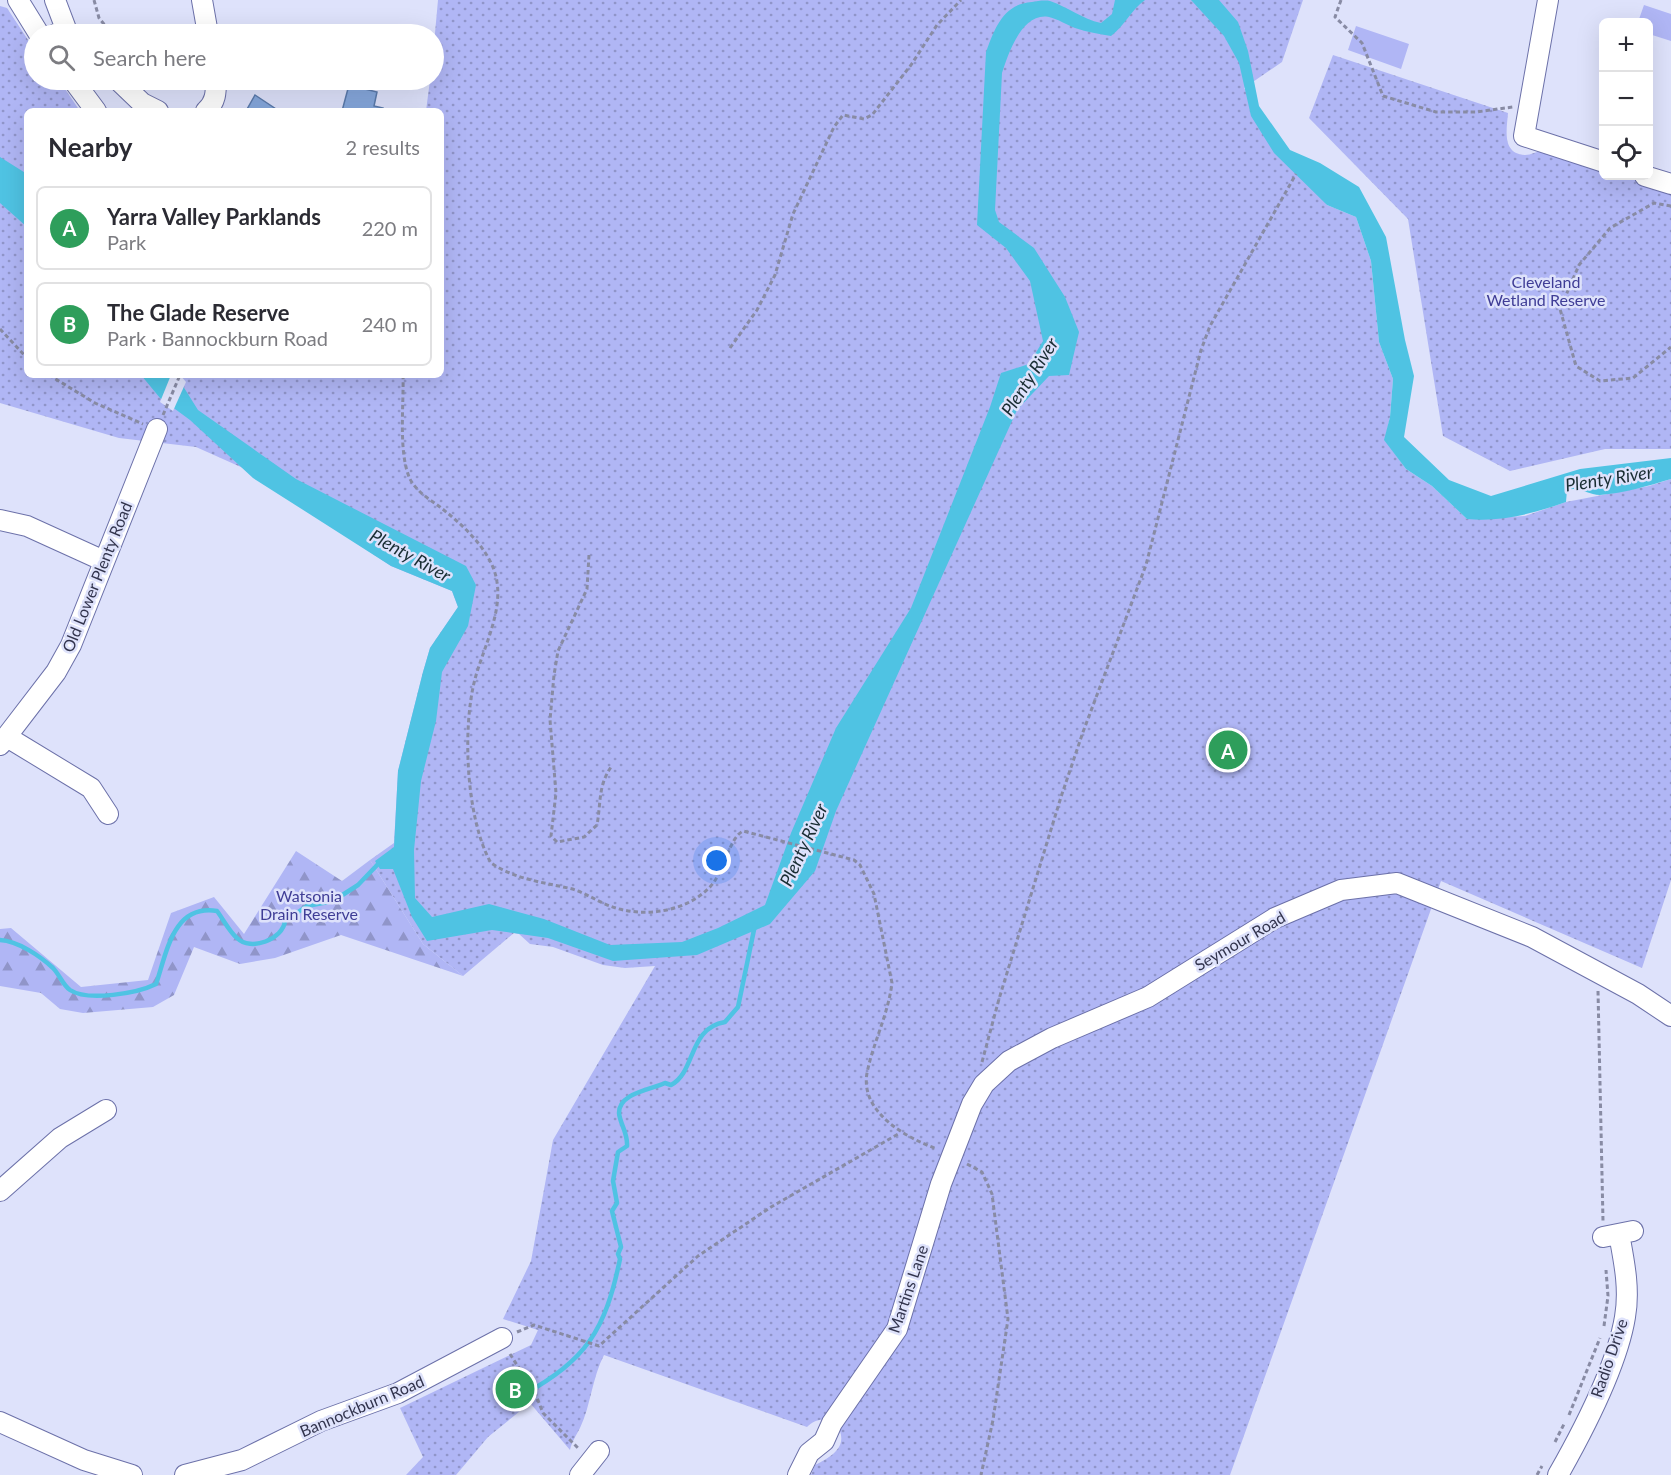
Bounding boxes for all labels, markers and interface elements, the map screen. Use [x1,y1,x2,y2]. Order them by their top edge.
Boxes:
map controls [1599,18,1653,180]
button: + [1599,18,1653,72]
search box [24,24,444,90]
icon: search [45,41,78,74]
text: Search here [93,44,206,71]
button: − [1599,72,1653,126]
button: locate [1599,126,1653,180]
text: Nearby [48,131,133,163]
text: 2 results [345,135,420,159]
text: Yarra Valley Parklands [107,203,321,230]
text: A [63,216,76,240]
text: 220 m [362,216,418,240]
text: Park [107,230,146,254]
park label: Cleveland Wetland Reserve [1486,272,1606,309]
text: The Glade Reserve [107,299,289,326]
text: B [63,312,76,336]
text: 240 m [362,312,418,336]
text: Park · Bannockburn Road [107,326,328,350]
water label: Plenty River [996,333,1063,420]
water label: Plenty River [1563,460,1655,496]
street label: Old Lower Plenty Road [58,499,135,655]
water label: Plenty River [366,524,455,587]
pin: A [1208,728,1248,772]
water label: Plenty River [774,799,832,889]
your location [702,846,731,875]
park label: Watsonia Drain Reserve [260,886,358,923]
street label: Seymour Road [1191,907,1288,974]
street label: Martins Lane [884,1242,931,1335]
street label: Radio Drive [1586,1316,1631,1400]
pin: B [496,1366,534,1412]
street label: Bannockburn Road [297,1371,427,1440]

